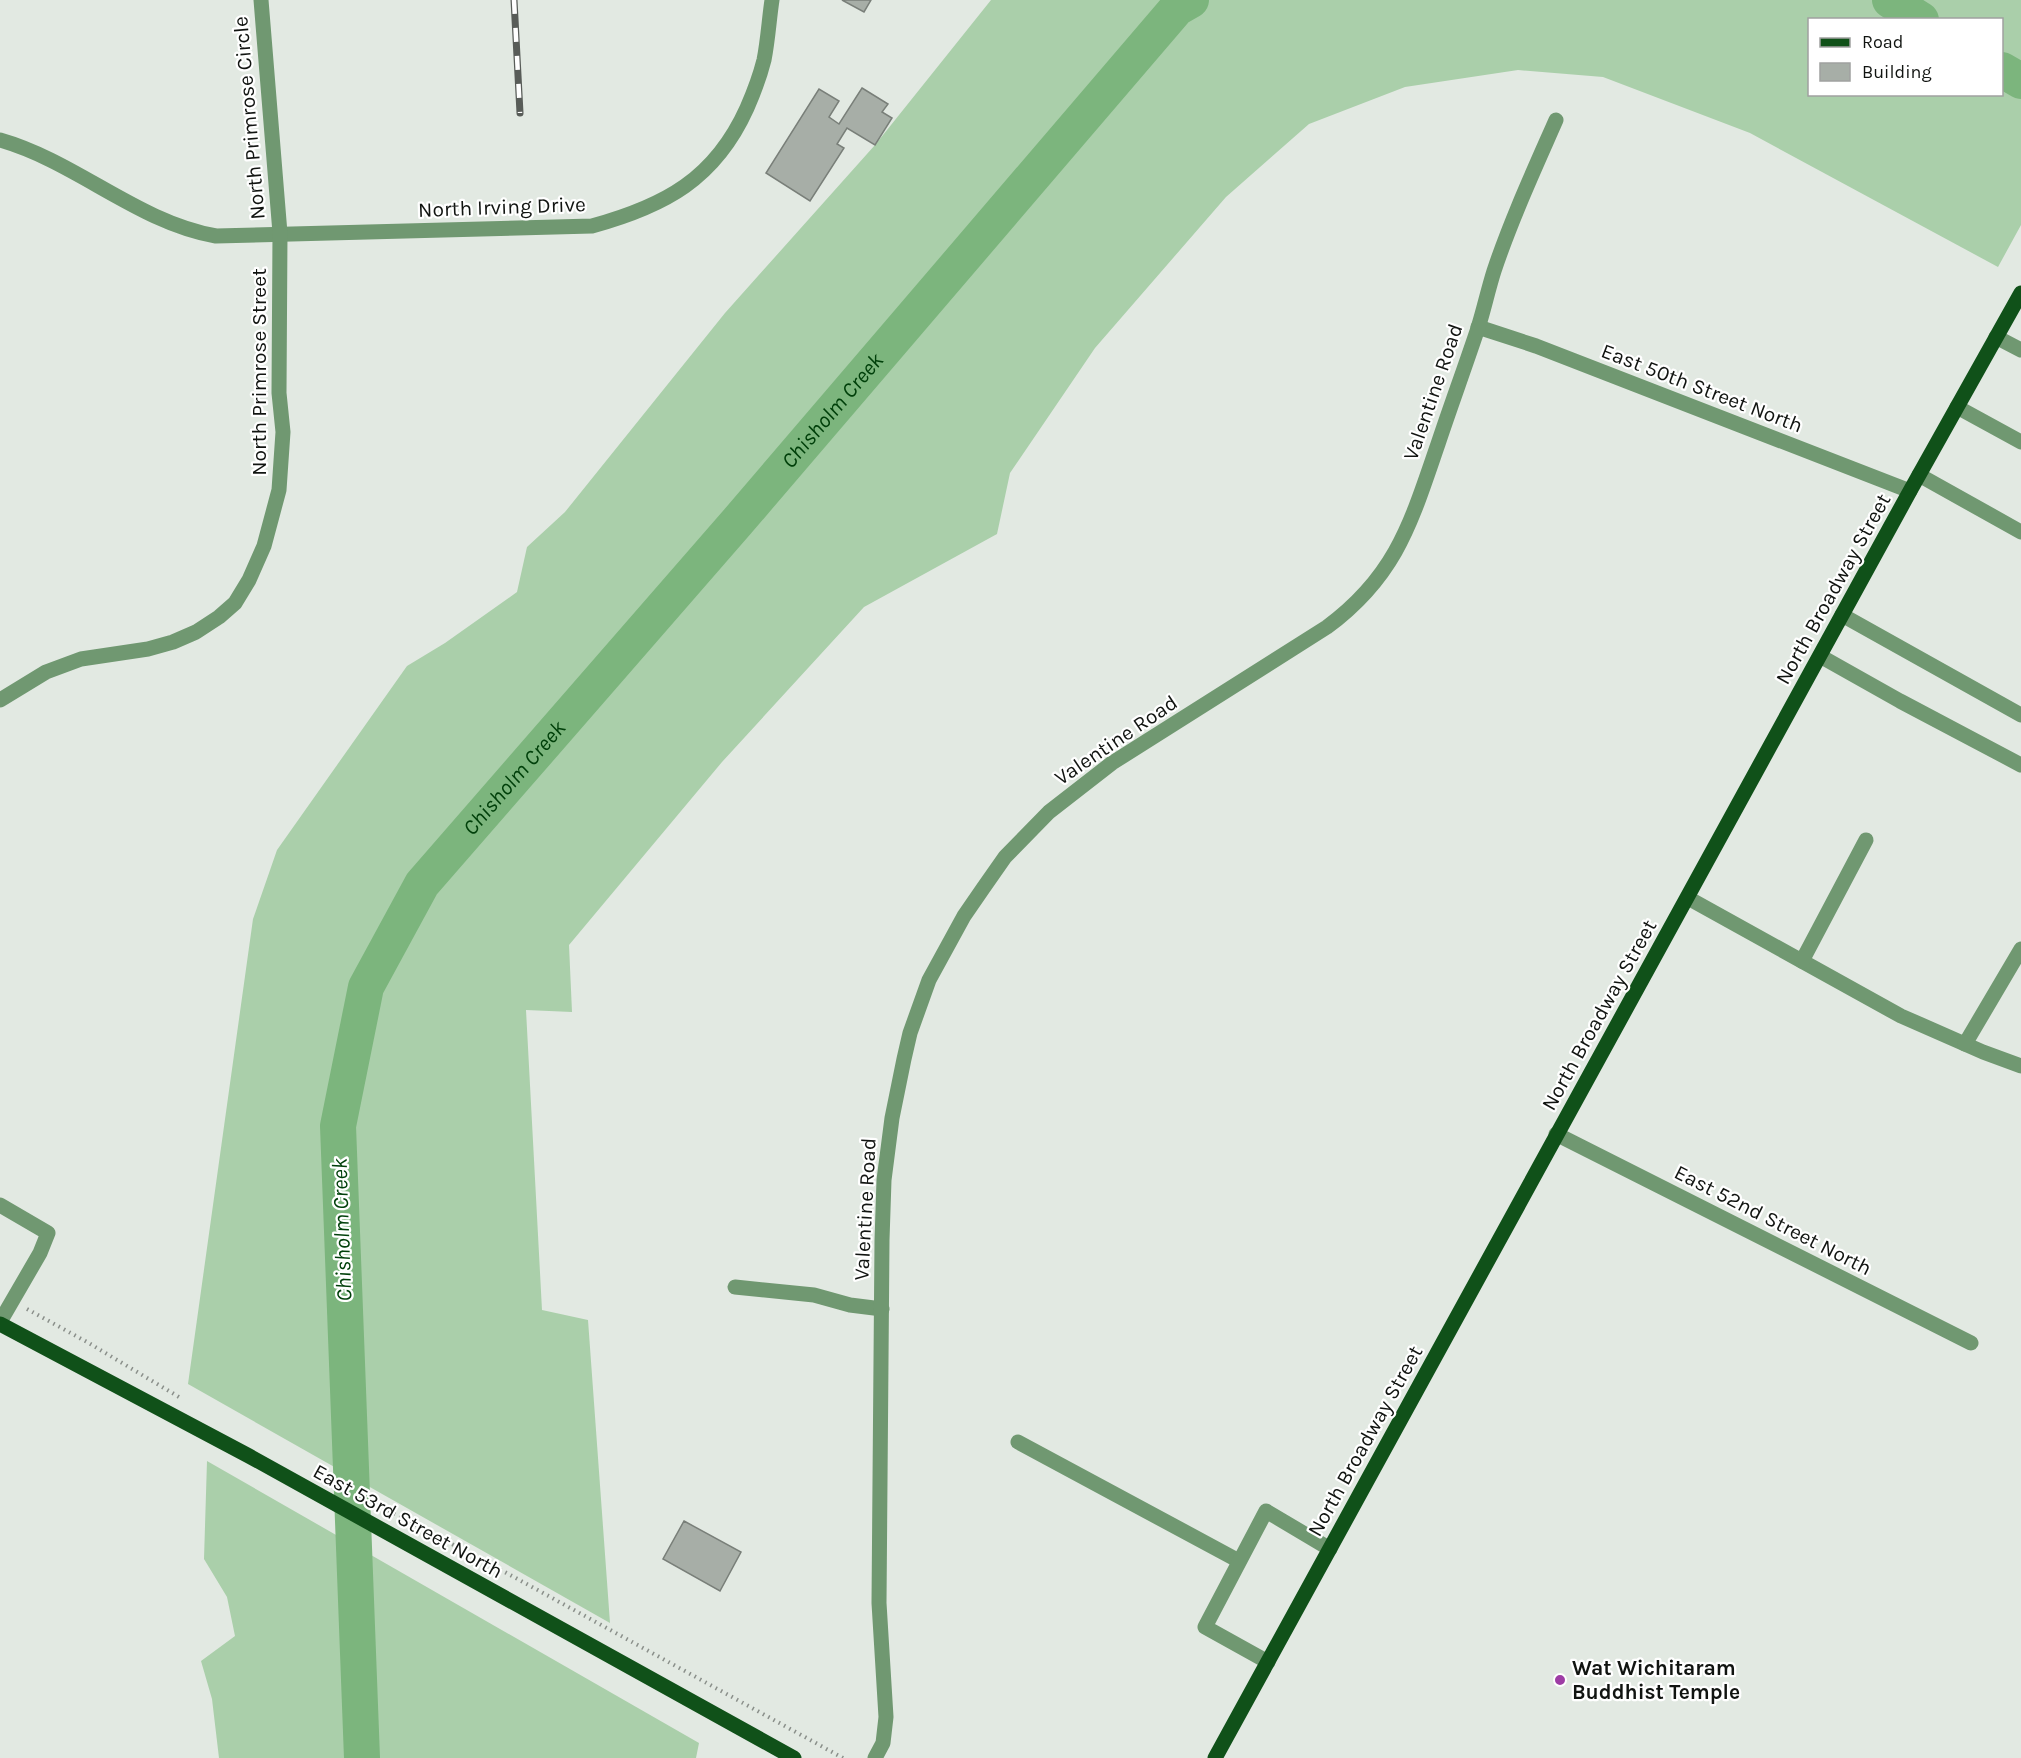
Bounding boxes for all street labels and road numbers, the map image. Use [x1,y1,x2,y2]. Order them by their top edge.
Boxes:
street label: North Primrose Circle [228,15,270,221]
street label: North Irving Drive [418,192,586,222]
street label: North Primrose Street [247,268,271,476]
street label: Valentine Road [1398,320,1468,464]
street label: East 50th Street North [1598,338,1806,438]
street label: North Broadway Street [1771,489,1895,689]
street label: Valentine Road [1050,690,1182,790]
street label: North Broadway Street [1537,915,1661,1115]
street label: Valentine Road [849,1137,881,1281]
street label: East 52nd Street North [1670,1160,1876,1280]
street label: North Broadway Street [1303,1341,1427,1541]
street label: East 53rd Street North [309,1459,507,1583]

